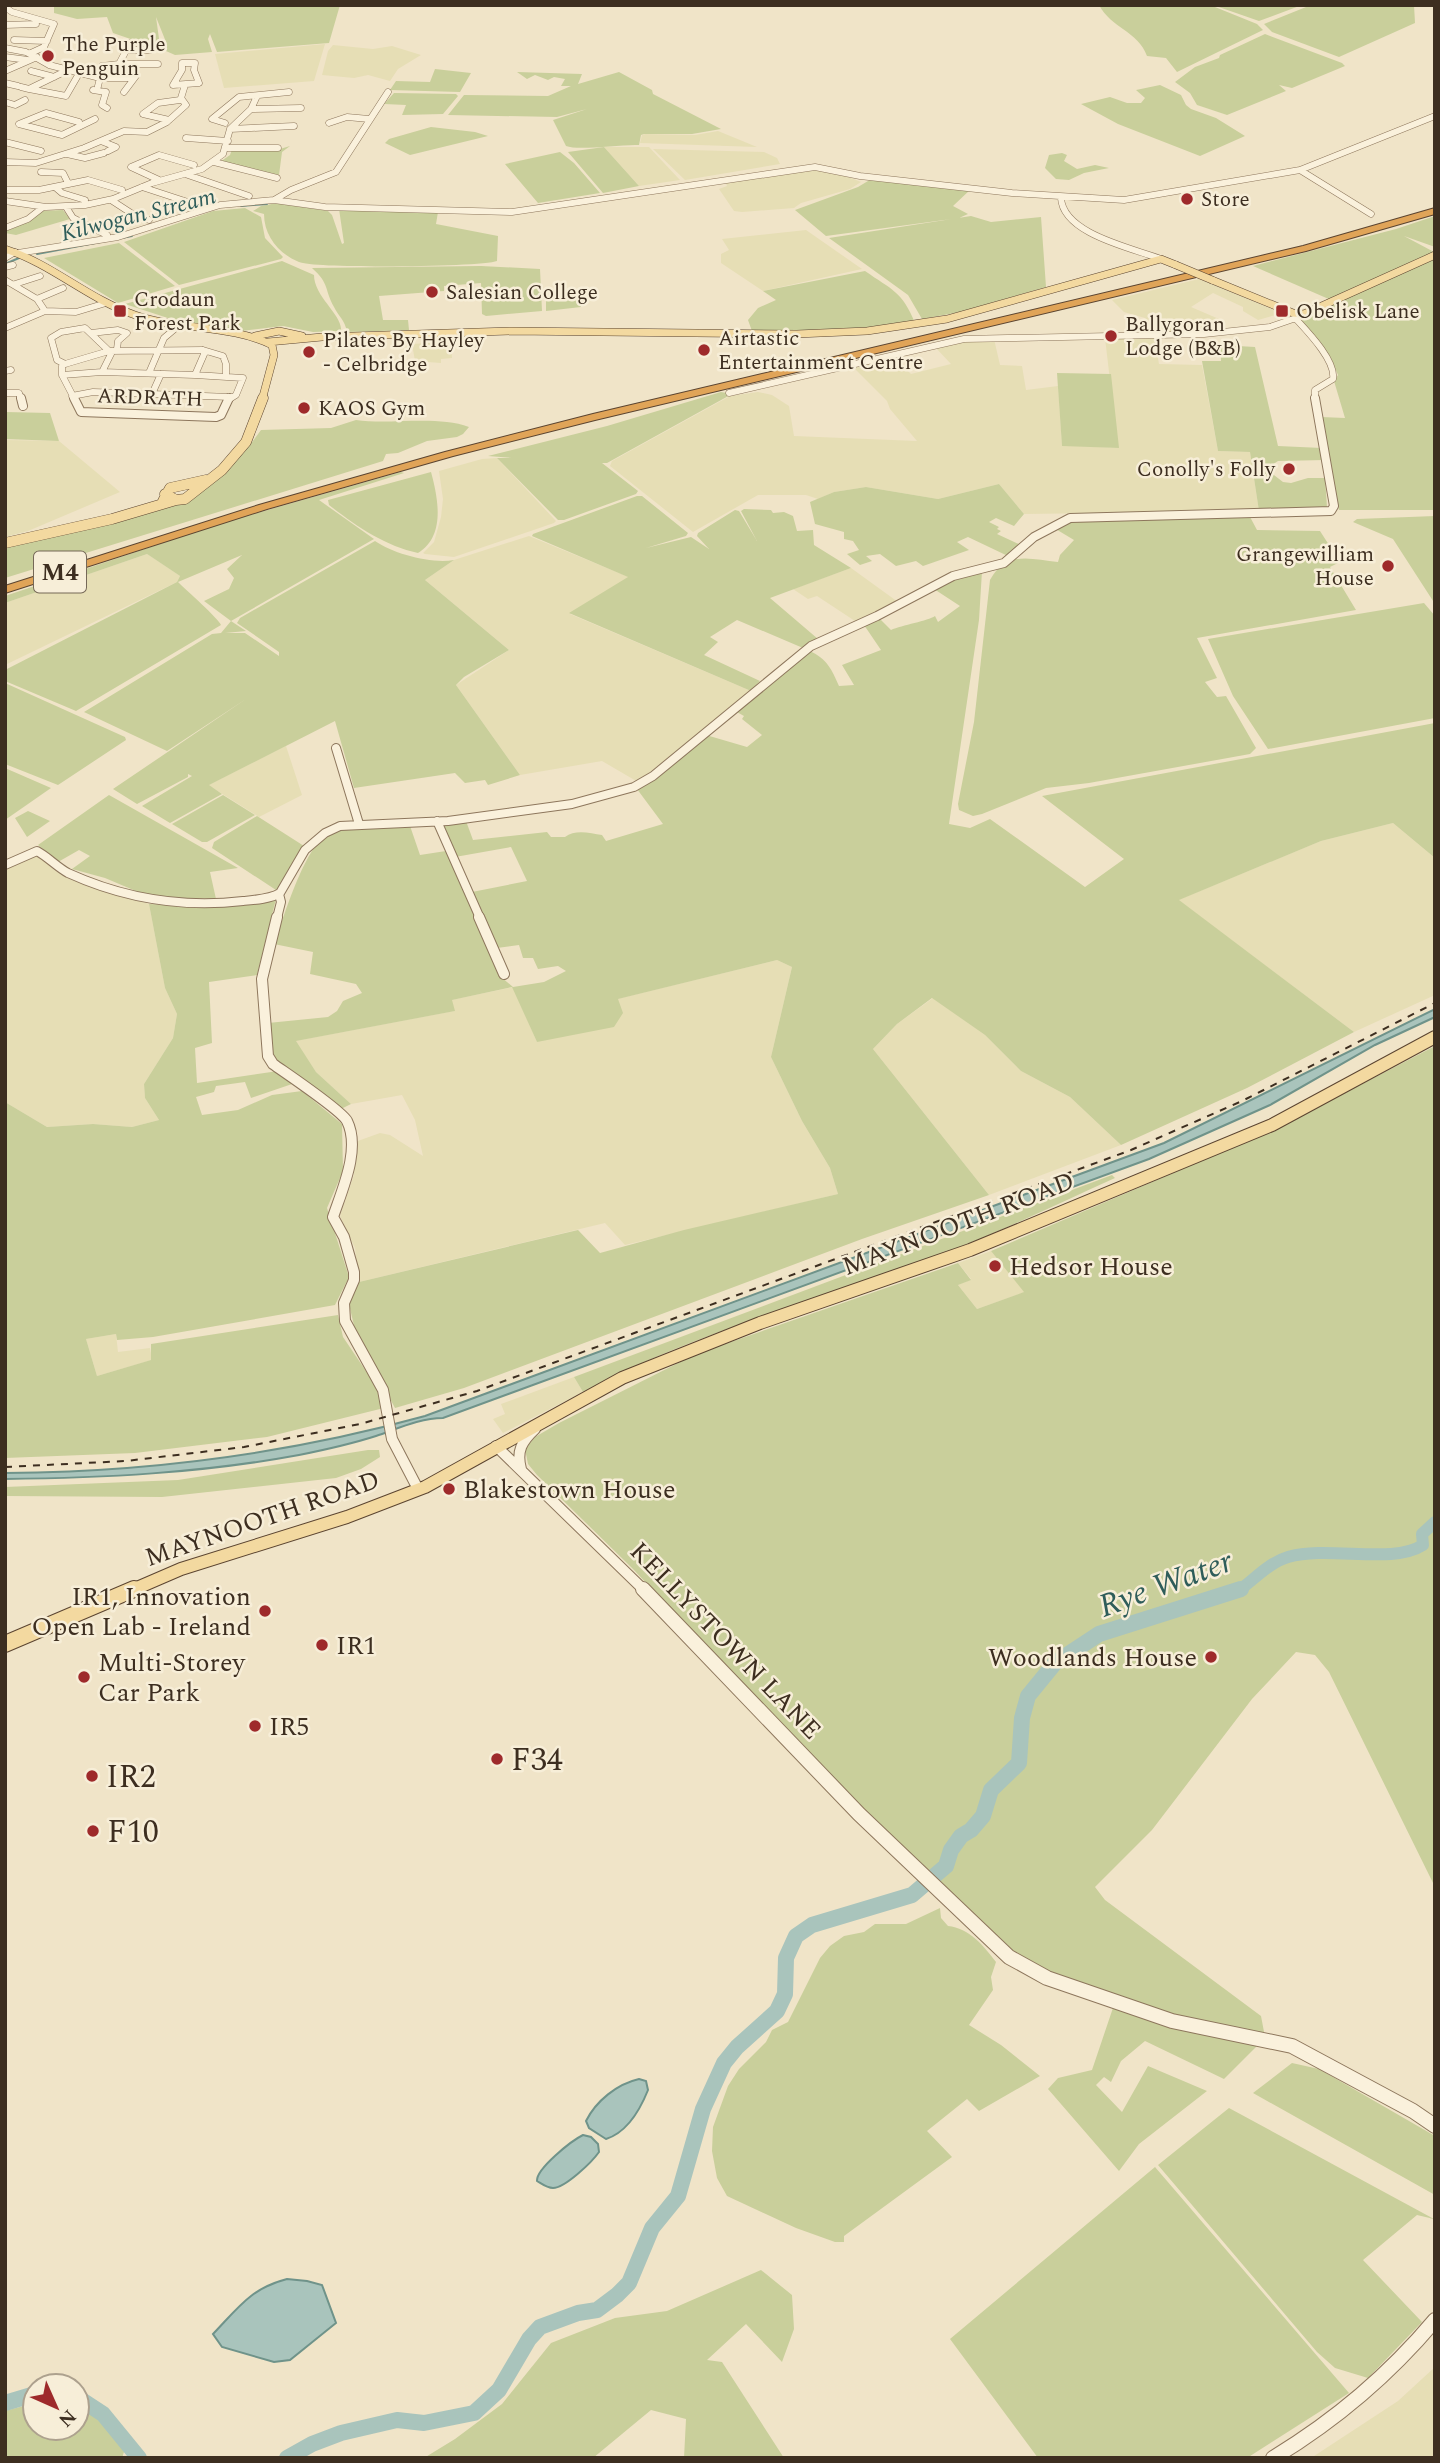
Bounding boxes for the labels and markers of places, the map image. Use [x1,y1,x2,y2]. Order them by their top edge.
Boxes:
place label: The Purple Penguin [62,29,166,85]
marker: The Purple Penguin [40,48,56,64]
place label: Store [1201,184,1250,216]
marker: Store [1179,191,1195,207]
place label: Salesian College [446,277,598,309]
place label: Crodaun Forest Park [134,284,241,340]
marker: Salesian College [424,284,440,300]
place label: Obelisk Lane [1296,296,1420,328]
marker: Crodaun Forest Park [112,303,128,319]
marker: Obelisk Lane [1274,303,1290,319]
place label: Ballygoran Lodge (B&B) [1125,309,1241,365]
place label: Airtastic Entertainment Centre [718,323,923,379]
place label: Pilates By Hayley - Celbridge [323,325,485,381]
marker: Ballygoran Lodge (B&B) [1103,328,1119,344]
marker: Airtastic Entertainment Centre [696,342,712,358]
marker: Pilates By Hayley - Celbridge [301,344,317,360]
place label: KAOS Gym [318,393,425,425]
marker: KAOS Gym [296,400,312,416]
place label: Conolly's Folly [1137,454,1276,486]
marker: Conolly's Folly [1281,461,1297,477]
place label: Grangewilliam House [1236,539,1374,595]
marker: Grangewilliam House [1380,558,1396,574]
place label: Hedsor House [1009,1247,1173,1287]
marker: Hedsor House [987,1258,1003,1274]
place label: Blakestown House [463,1470,676,1510]
marker: Blakestown House [441,1481,457,1497]
place label: IR1, Innovation Open Lab - Ireland [32,1577,251,1647]
marker: IR1, Innovation Open Lab - Ireland [257,1603,273,1619]
place label: IR1 [336,1626,376,1666]
marker: IR1 [314,1637,330,1653]
place label: Woodlands House [988,1638,1197,1678]
place label: Multi-Storey Car Park [98,1643,246,1713]
marker: Woodlands House [1203,1649,1219,1665]
marker: Multi-Storey Car Park [76,1669,92,1685]
place label: IR5 [269,1707,309,1747]
marker: IR5 [247,1718,263,1734]
place label: F34 [511,1736,563,1785]
marker: F34 [489,1751,505,1767]
place label: IR2 [106,1753,156,1802]
marker: IR2 [84,1768,100,1784]
place label: F10 [107,1808,159,1857]
marker: F10 [85,1823,101,1839]

